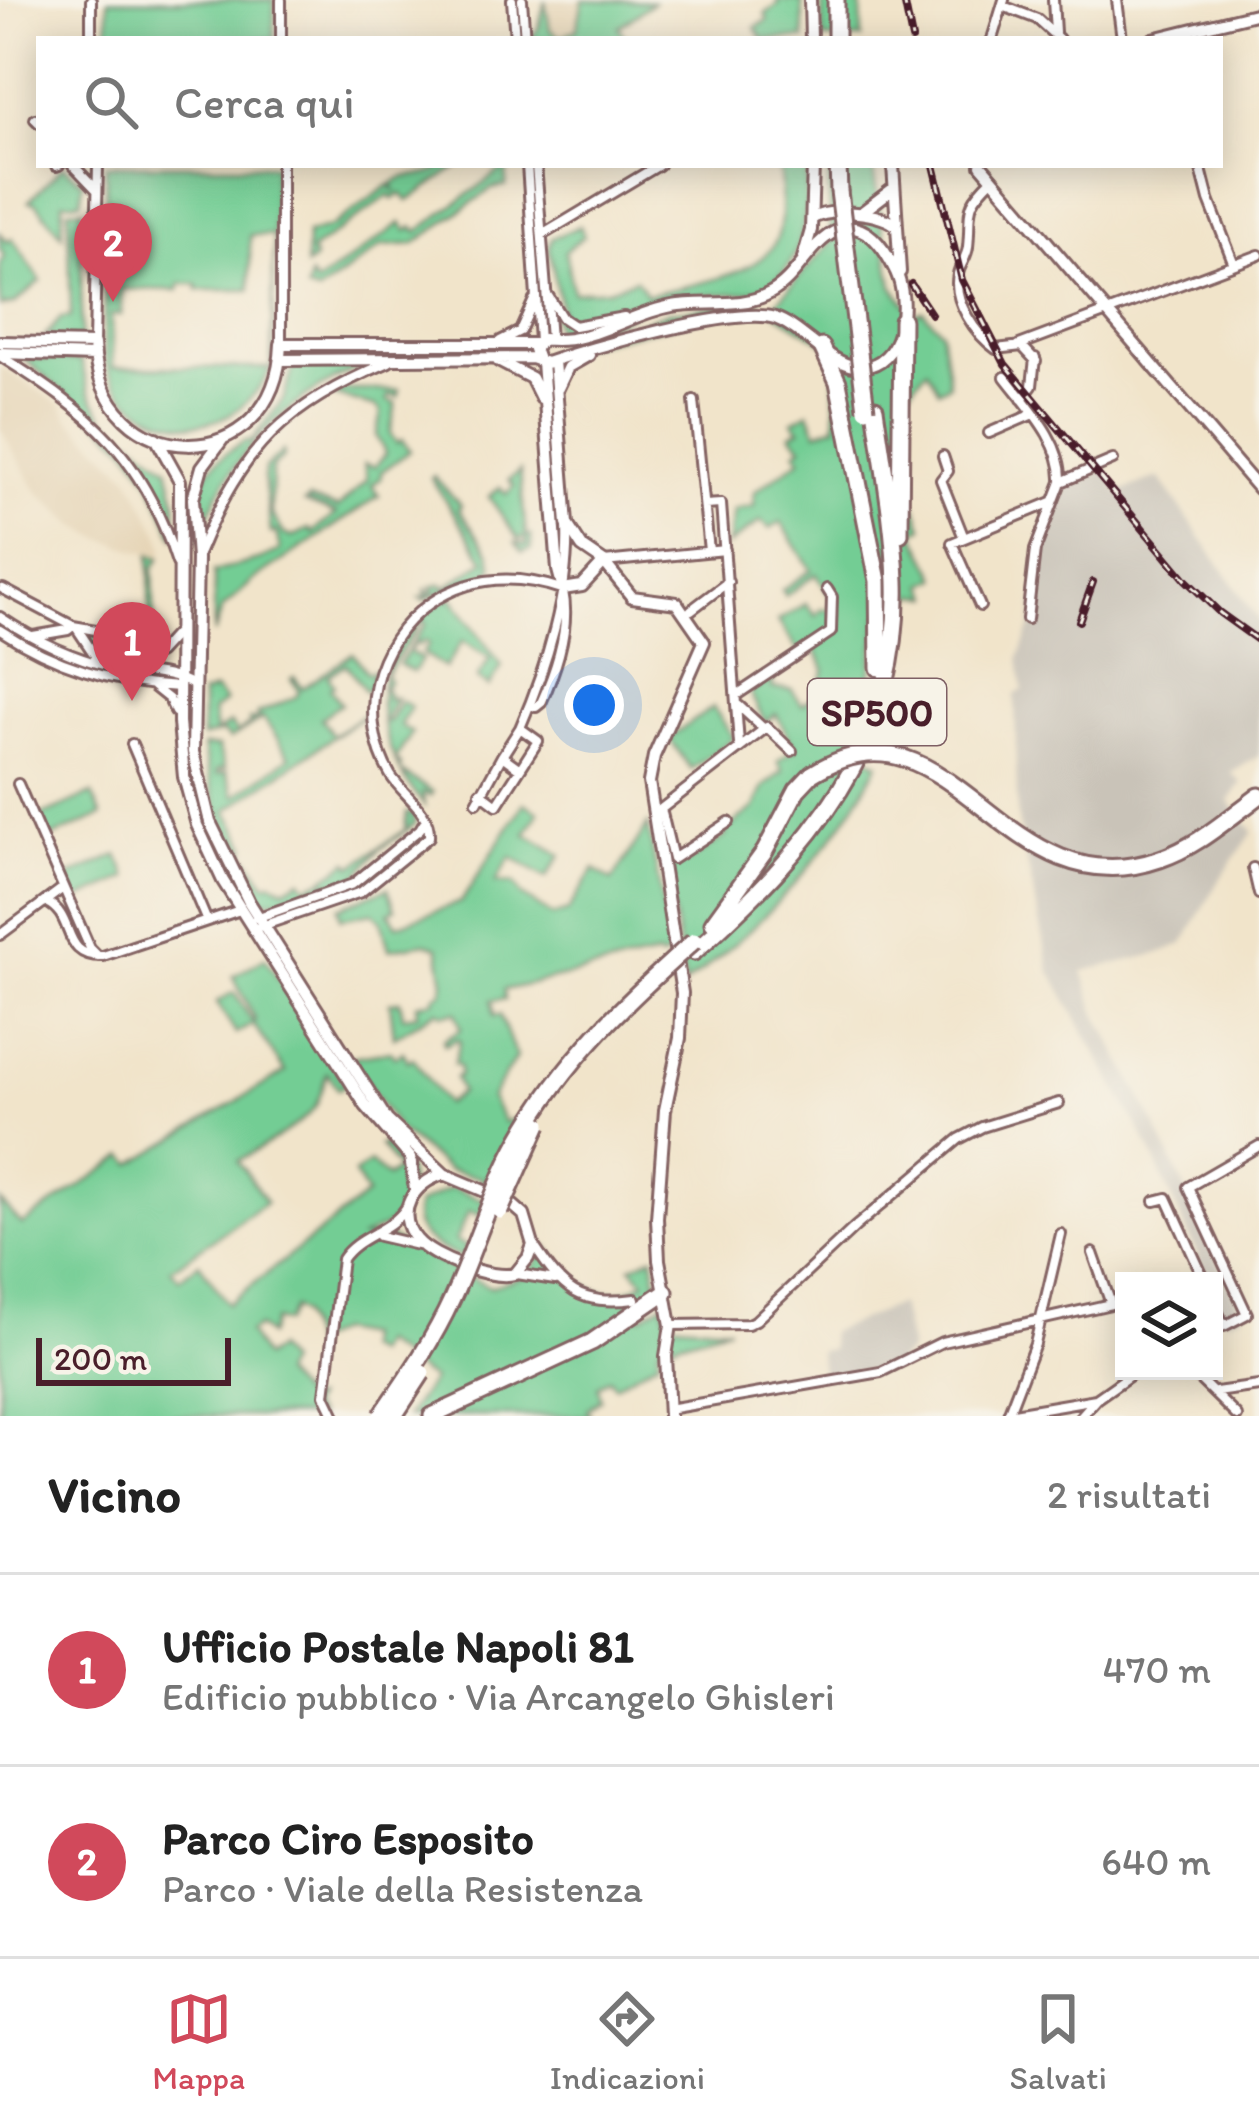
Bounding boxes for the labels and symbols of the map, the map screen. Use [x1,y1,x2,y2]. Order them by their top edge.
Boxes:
pin: 2 [74,203,152,302]
pin: 1 [93,602,171,701]
your location [564,675,624,735]
road number: SP500 [808,679,946,745]
scale bar [36,1332,231,1385]

